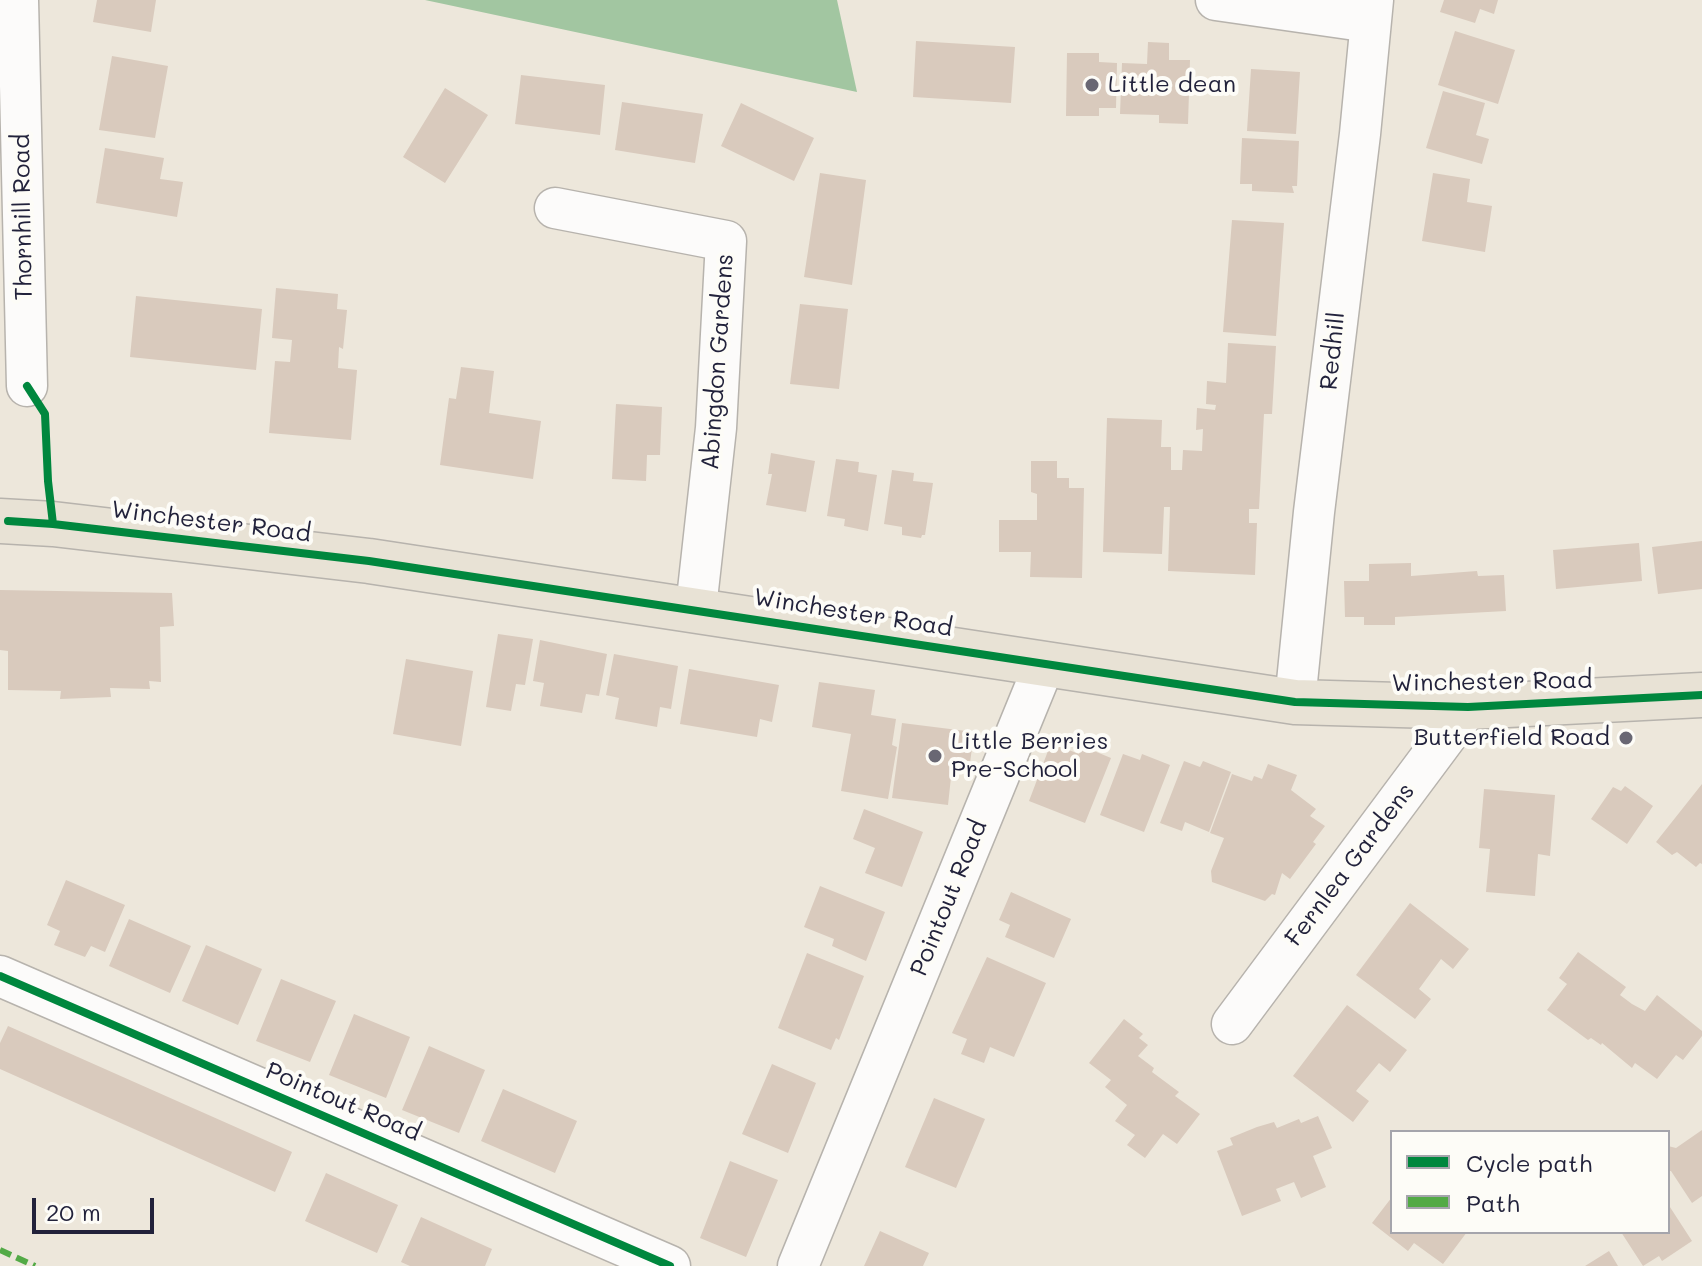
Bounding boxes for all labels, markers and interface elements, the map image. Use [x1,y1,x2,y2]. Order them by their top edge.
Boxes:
place label: Little dean [1108,71,1236,99]
marker: Little dean [1083,76,1101,94]
street label: Thornhill Road [7,133,39,301]
street label: Abingdon Gardens [696,253,740,471]
street label: Redhill [1315,311,1351,391]
street label: Winchester Road [110,495,312,549]
street label: Winchester Road [752,583,954,643]
street label: Winchester Road [1391,666,1593,698]
place label: Butterfield Road [1414,724,1610,752]
place label: Little Berries Pre-School [951,728,1108,784]
marker: Butterfield Road [1617,729,1635,747]
marker: Little Berries Pre-School [926,747,944,765]
street label: Fernlea Gardens [1279,778,1421,952]
street label: Pointout Road [905,816,993,980]
street label: Pointout Road [261,1056,425,1148]
legend [1390,1130,1670,1234]
text: Cycle path [1466,1147,1592,1178]
scale bar [36,1182,158,1232]
text: Path [1466,1187,1520,1218]
text: 20 m [46,1196,101,1227]

